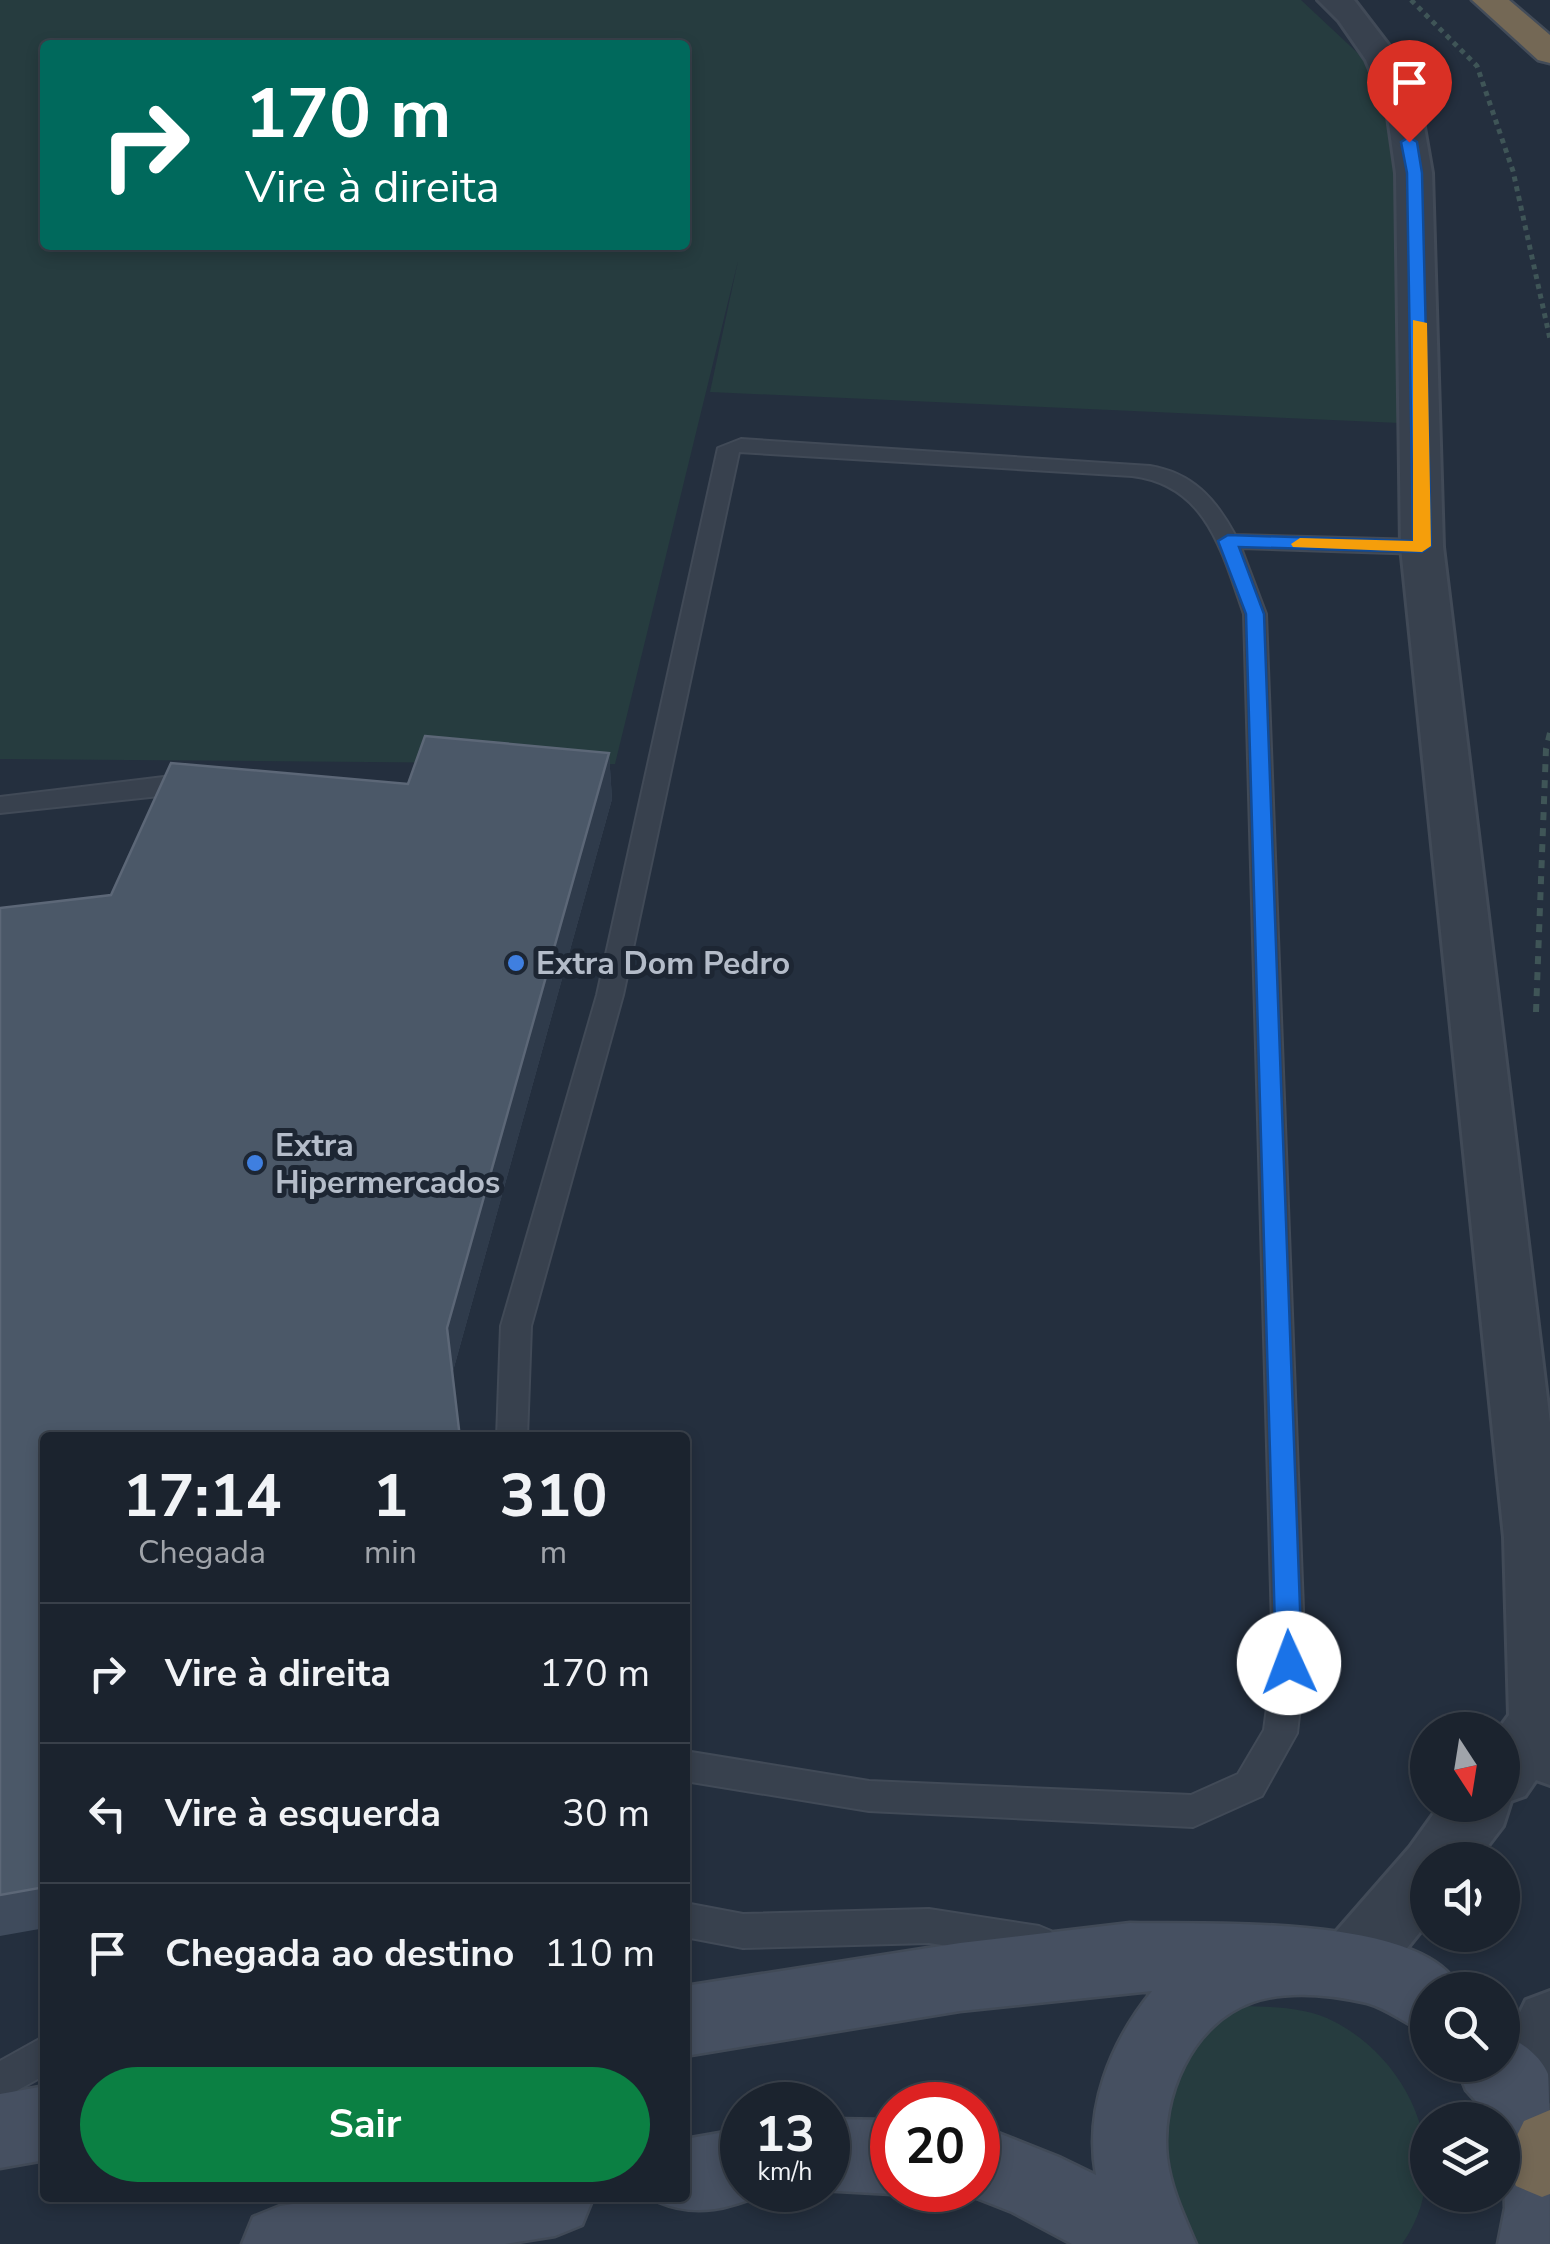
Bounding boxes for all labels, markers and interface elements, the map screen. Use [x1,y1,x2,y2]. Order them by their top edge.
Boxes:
pin [1367,40,1452,143]
icon: arrive [1382,55,1437,110]
text: 170 m [245,66,451,162]
icon: right [80,80,210,210]
text: Vire à direita [245,157,500,218]
place label: Extra Dom Pedro [536,942,790,985]
marker: Extra Dom Pedro [505,952,527,974]
place label: Extra Hipermercados [275,1124,500,1204]
marker: Extra Hipermercados [244,1152,266,1174]
text: 17:14 [123,1455,281,1537]
text: 1 [372,1455,408,1537]
text: 310 [499,1455,607,1537]
text: Chegada [138,1531,266,1574]
text: min [364,1531,417,1574]
text: m [540,1531,567,1574]
position arrow [1237,1611,1341,1715]
icon: right [80,1646,135,1701]
text: Vire à direita [165,1648,391,1699]
text: 170 m [539,1648,650,1699]
north arrow [1410,1712,1520,1822]
map controls [1410,1712,1520,2212]
icon: left [80,1786,135,1841]
text: Vire à esquerda [165,1788,441,1839]
text: 30 m [562,1788,650,1839]
button: sound [1410,1842,1520,1952]
icon: arrive [80,1926,135,1981]
text: Chegada ao destino [165,1928,514,1979]
text: 110 m [544,1928,655,1979]
button: search [1410,1972,1520,2082]
button: Sair [80,2067,650,2182]
speed limit sign: 20 [870,2082,1000,2212]
text: 13 [755,2100,815,2169]
button: layers [1410,2102,1520,2212]
text: km/h [757,2155,813,2189]

